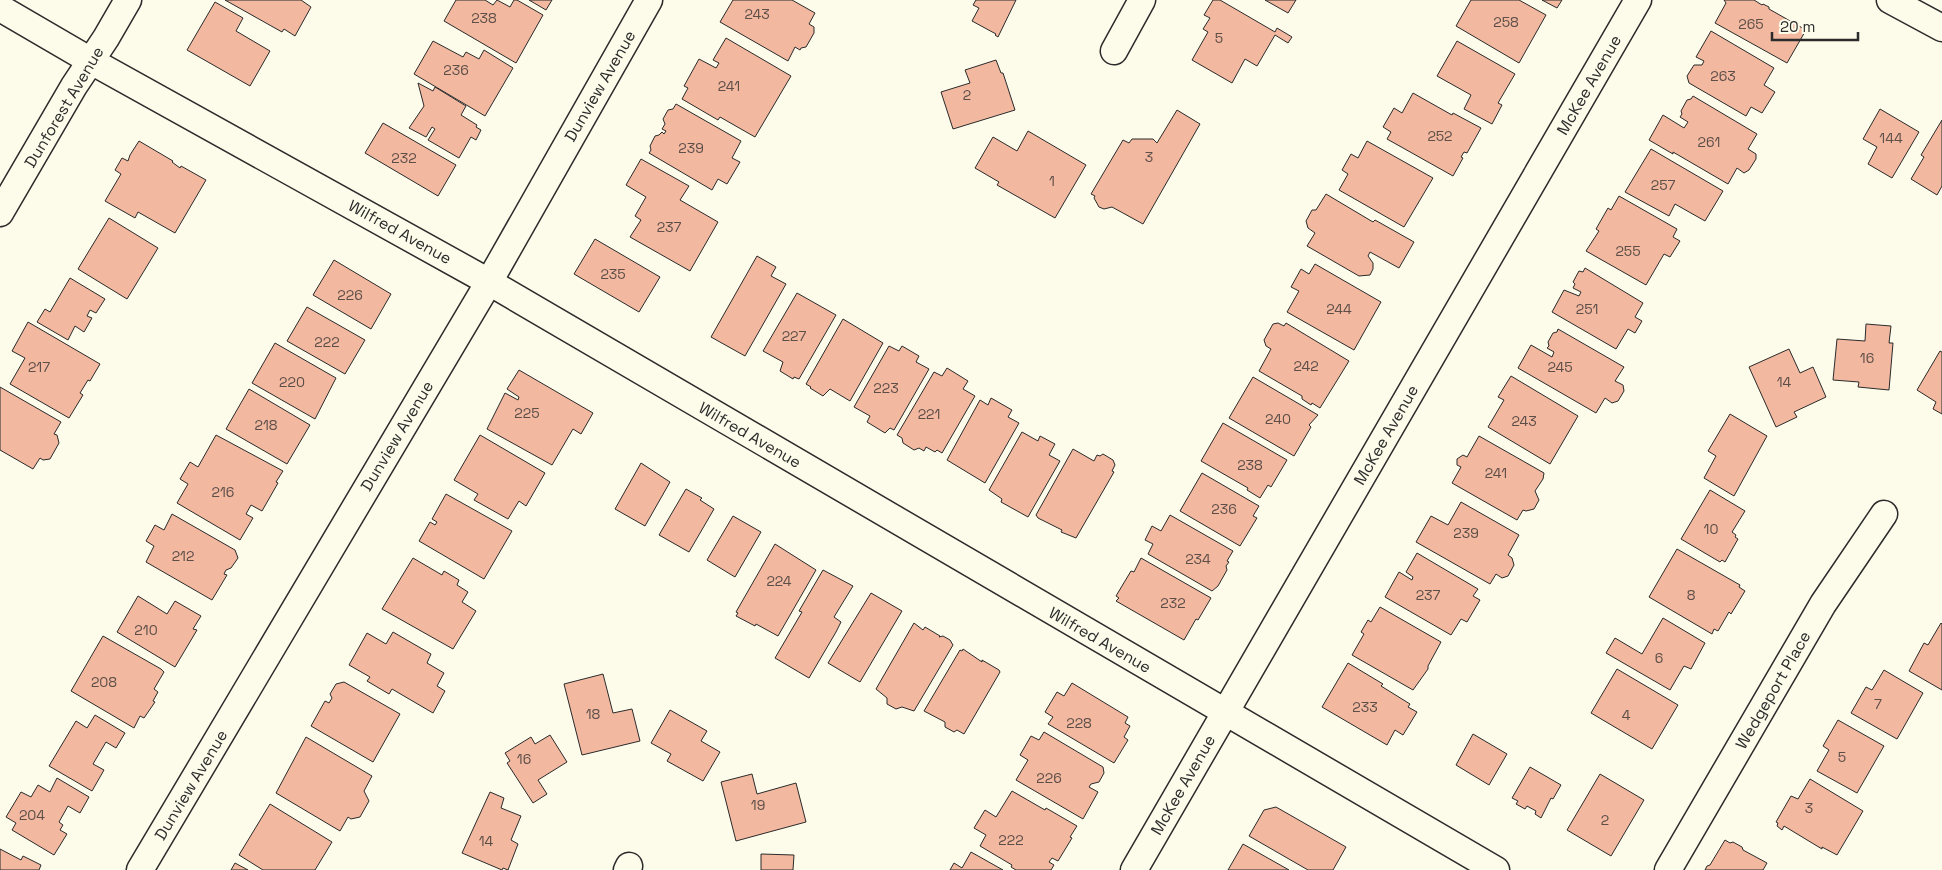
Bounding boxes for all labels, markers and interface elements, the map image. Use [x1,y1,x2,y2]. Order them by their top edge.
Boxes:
house number: 243 [744,5,770,23]
house number: 238 [471,9,497,27]
scale bar [1772,10,1858,42]
house number: 258 [1493,13,1519,31]
house number: 265 [1738,15,1764,33]
text: 20 m [1780,17,1815,36]
street label: Dunview Avenue [560,27,640,145]
house number: 5 [1215,29,1223,47]
street label: McKee Avenue [1552,31,1626,139]
street label: Dunforest Avenue [20,43,108,171]
house number: 236 [443,61,469,79]
house number: 263 [1710,67,1736,85]
house number: 241 [718,77,740,95]
house number: 2 [963,86,971,104]
house number: 252 [1427,127,1453,145]
house number: 144 [1879,129,1903,147]
house number: 261 [1698,133,1720,151]
house number: 239 [678,139,704,157]
house number: 3 [1145,148,1153,166]
house number: 232 [391,149,417,167]
house number: 1 [1049,172,1055,190]
house number: 257 [1651,176,1675,194]
street label: Wilfred Avenue [345,195,455,269]
house number: 237 [657,218,681,236]
house number: 255 [1615,242,1641,260]
house number: 235 [600,265,626,283]
house number: 226 [337,286,363,304]
house number: 244 [1326,300,1352,318]
house number: 251 [1576,300,1598,318]
house number: 227 [782,327,806,345]
house number: 222 [314,333,340,351]
house number: 16 [1860,349,1874,367]
house number: 242 [1293,357,1319,375]
house number: 217 [28,358,50,376]
house number: 245 [1547,358,1573,376]
house number: 220 [279,373,305,391]
house number: 14 [1777,373,1792,391]
street label: Dunview Avenue [356,377,438,495]
house number: 223 [873,379,899,397]
street label: McKee Avenue [1349,381,1423,489]
street label: Wilfred Avenue [695,397,805,473]
house number: 225 [514,404,540,422]
house number: 221 [918,405,940,423]
house number: 240 [1265,410,1291,428]
house number: 243 [1511,412,1537,430]
house number: 218 [254,416,278,434]
house number: 238 [1237,456,1263,474]
house number: 241 [1485,464,1507,482]
house number: 216 [212,483,234,501]
house number: 236 [1211,500,1237,518]
house number: 10 [1704,520,1718,538]
house number: 239 [1453,524,1479,542]
house number: 212 [172,547,194,565]
house number: 234 [1185,550,1211,568]
house number: 224 [766,572,792,590]
house number: 237 [1416,586,1440,604]
house number: 8 [1687,586,1696,604]
house number: 232 [1160,594,1186,612]
street label: Wilfred Avenue [1045,602,1155,678]
house number: 210 [134,621,158,639]
street label: Wedgeport Place [1731,627,1815,753]
house number: 6 [1655,649,1663,667]
house number: 208 [91,673,117,691]
house number: 7 [1874,695,1882,713]
house number: 233 [1352,698,1378,716]
house number: 18 [586,705,601,723]
house number: 4 [1622,706,1631,724]
house number: 228 [1066,714,1092,732]
street label: Dunview Avenue [150,726,232,844]
street label: McKee Avenue [1146,731,1220,839]
house number: 5 [1838,748,1846,766]
house number: 16 [517,750,531,768]
house number: 226 [1036,769,1062,787]
house number: 19 [751,796,765,814]
house number: 3 [1805,799,1813,817]
house number: 204 [19,806,45,824]
house number: 2 [1601,811,1609,829]
house number: 222 [998,831,1024,849]
house number: 14 [479,832,494,850]

